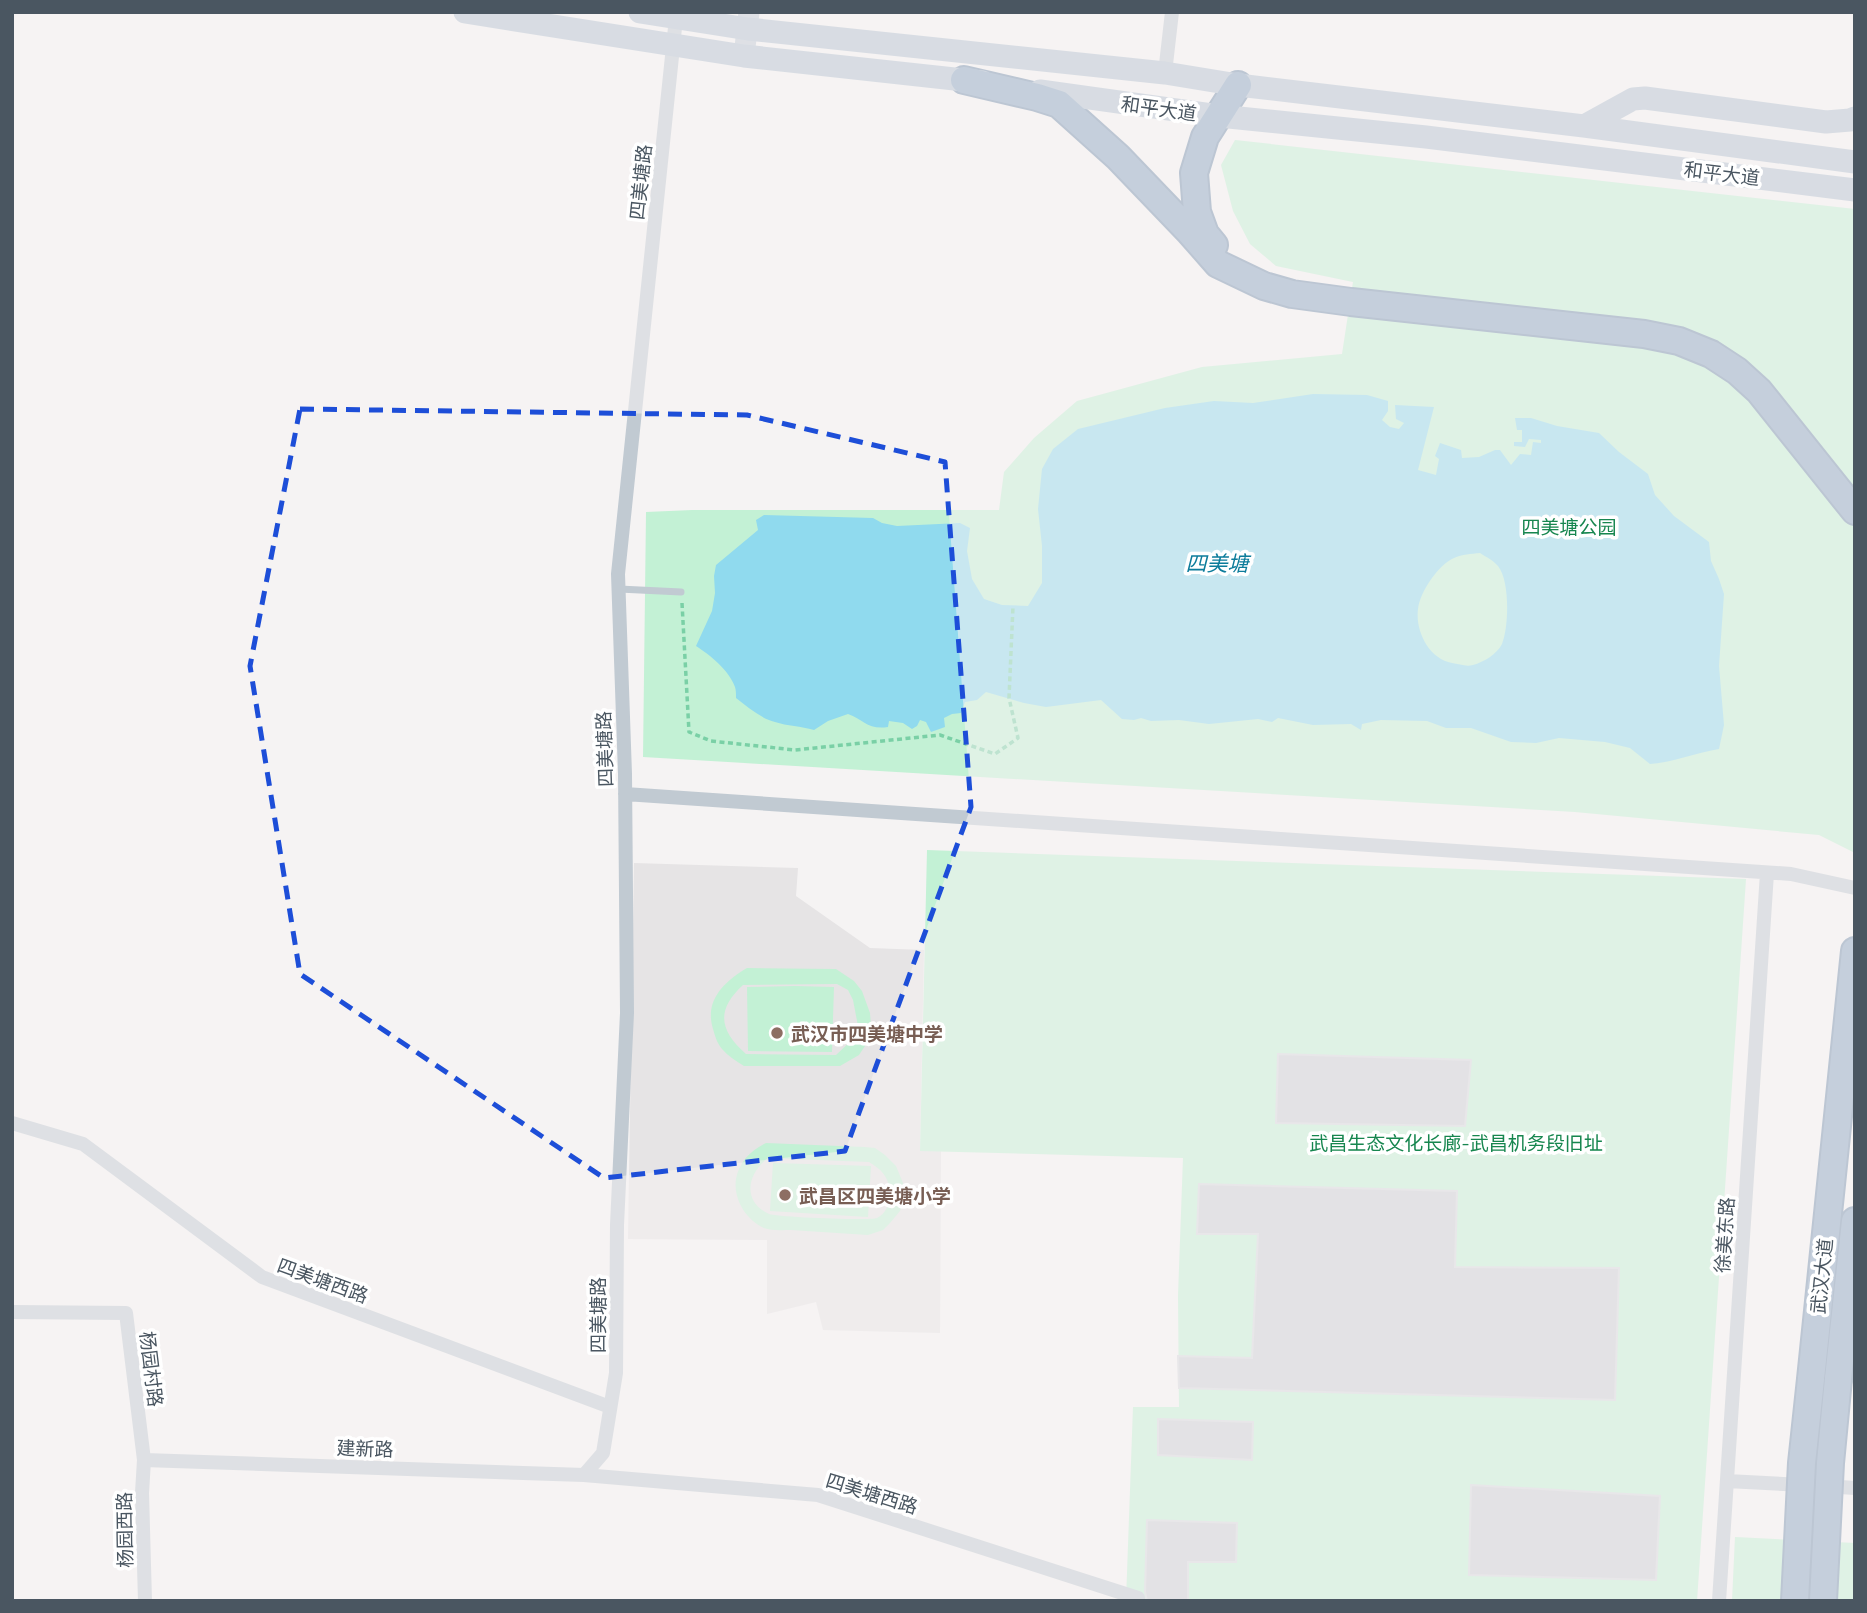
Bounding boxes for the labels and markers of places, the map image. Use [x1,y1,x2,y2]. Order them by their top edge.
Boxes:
place label: 武汉市四美塘中学 [791,1022,943,1045]
marker: 武汉市四美塘中学 [769,1025,785,1041]
place label: 武昌区四美塘小学 [799,1184,951,1207]
marker: 武昌区四美塘小学 [777,1187,793,1203]

